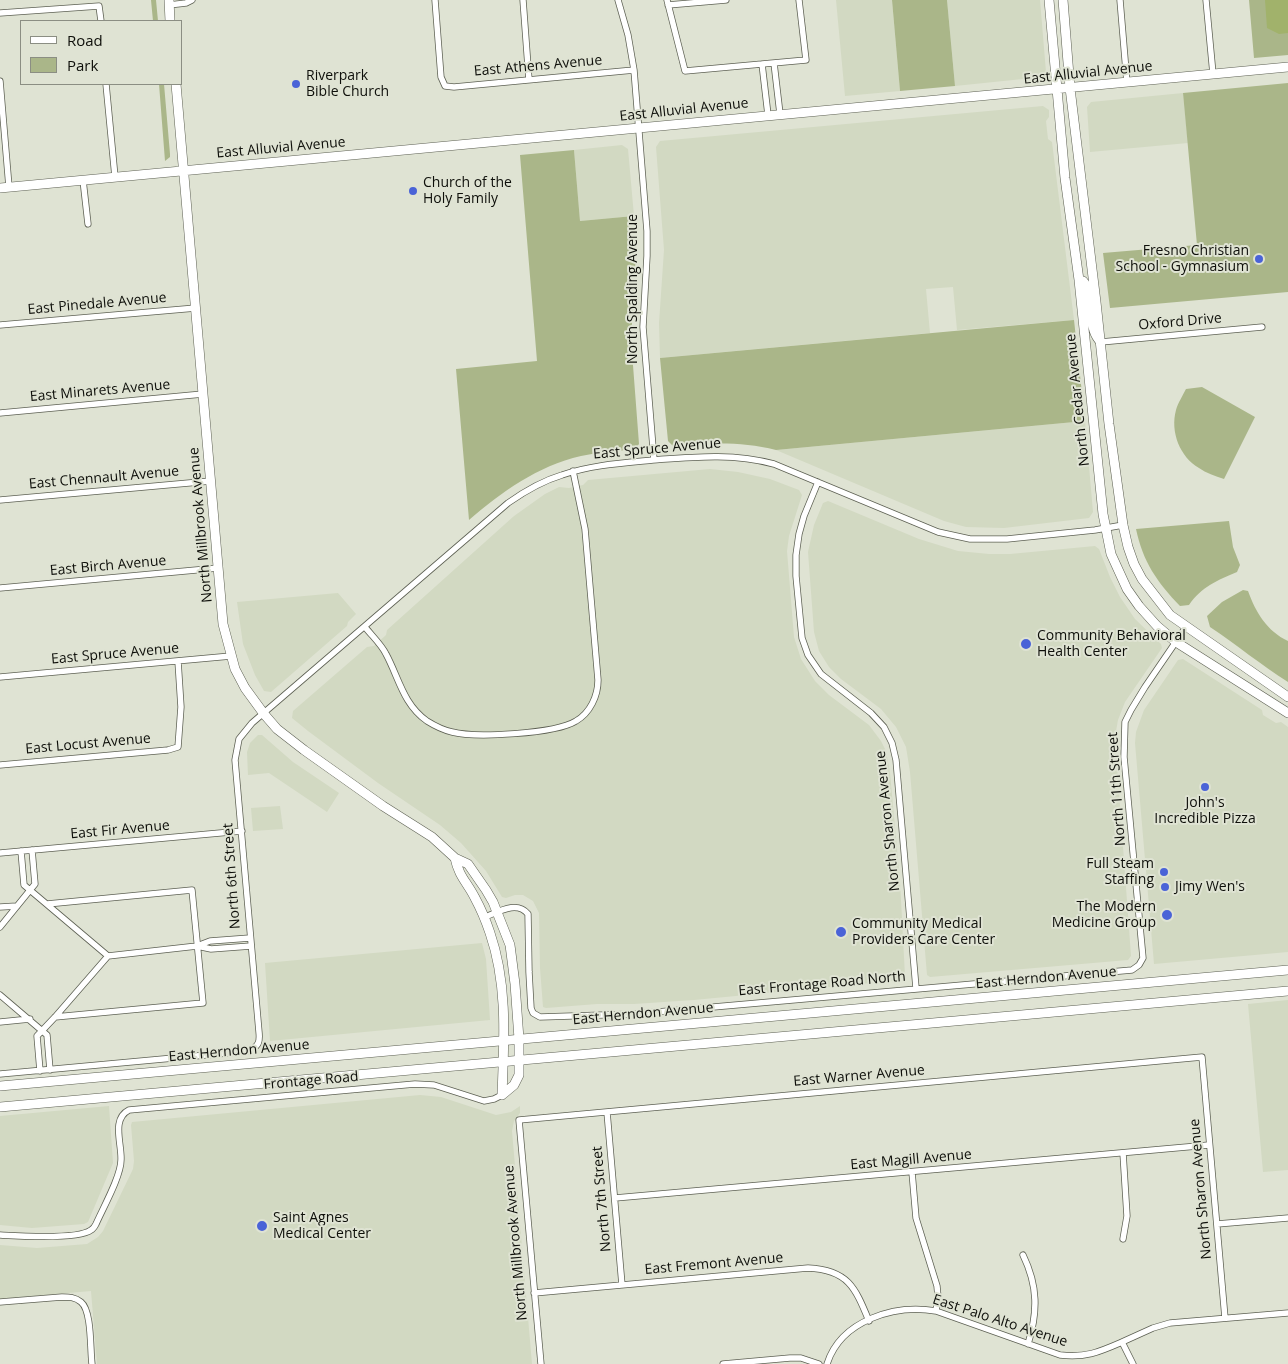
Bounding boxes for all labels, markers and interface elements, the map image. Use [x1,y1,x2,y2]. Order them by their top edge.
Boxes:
legend [20,20,182,85]
text: Road [67,30,103,50]
street label: East Athens Avenue [473,52,603,80]
text: Park [67,55,98,75]
street label: East Alluvial Avenue [1023,58,1153,88]
place label: Riverpark Bible Church [306,68,389,100]
marker: Riverpark Bible Church [290,78,302,90]
street label: East Alluvial Avenue [619,95,749,125]
street label: East Alluvial Avenue [216,134,346,162]
place label: Church of the Holy Family [423,175,512,208]
marker: Church of the Holy Family [407,185,419,197]
street label: North Spalding Avenue [625,214,641,364]
place label: Fresno Christian School - Gymnasium [1116,243,1249,276]
marker: Fresno Christian School - Gymnasium [1253,253,1265,265]
street label: East Pinedale Avenue [27,290,167,318]
street label: Oxford Drive [1138,310,1222,334]
street label: North Cedar Avenue [1063,333,1093,467]
street label: East Minarets Avenue [29,376,171,406]
street label: East Spruce Avenue [592,435,722,463]
street label: North Millbrook Avenue [186,447,216,603]
street label: East Chennault Avenue [28,463,180,493]
street label: East Birch Avenue [49,553,167,579]
place label: Community Behavioral Health Center [1037,628,1186,660]
marker: Community Behavioral Health Center [1019,637,1033,651]
street label: East Spruce Avenue [50,640,180,668]
street label: East Locust Avenue [25,730,151,758]
street label: North 11th Street [1105,731,1129,847]
street label: North Sharon Avenue [872,750,904,892]
marker: John's Incredible Pizza [1199,781,1211,793]
place label: John's Incredible Pizza [1154,795,1256,828]
street label: East Fir Avenue [70,817,170,843]
street label: North 6th Street [220,822,244,930]
place label: Full Steam Staffing [1086,856,1154,889]
marker: Full Steam Staffing [1158,866,1170,878]
place label: Jimy Wen's [1175,879,1245,895]
marker: Jimy Wen's [1159,881,1171,893]
place label: The Modern Medicine Group [1052,899,1156,932]
marker: The Modern Medicine Group [1160,908,1174,922]
place label: Community Medical Providers Care Center [852,916,995,949]
marker: Community Medical Providers Care Center [834,925,848,939]
street label: East Herndon Avenue [975,963,1117,993]
street label: East Frontage Road North [738,968,906,1000]
street label: East Herndon Avenue [572,999,714,1029]
street label: East Herndon Avenue [168,1036,310,1066]
street label: East Warner Avenue [793,1062,925,1090]
street label: Frontage Road [263,1068,359,1094]
street label: North Sharon Avenue [1186,1118,1216,1260]
street label: North 7th Street [589,1145,615,1253]
street label: East Magill Avenue [850,1146,972,1174]
street label: North Millbrook Avenue [501,1165,531,1321]
place label: Saint Agnes Medical Center [273,1210,371,1242]
marker: Saint Agnes Medical Center [255,1219,269,1233]
street label: East Fremont Avenue [644,1250,784,1278]
street label: East Palo Alto Avenue [930,1291,1070,1351]

